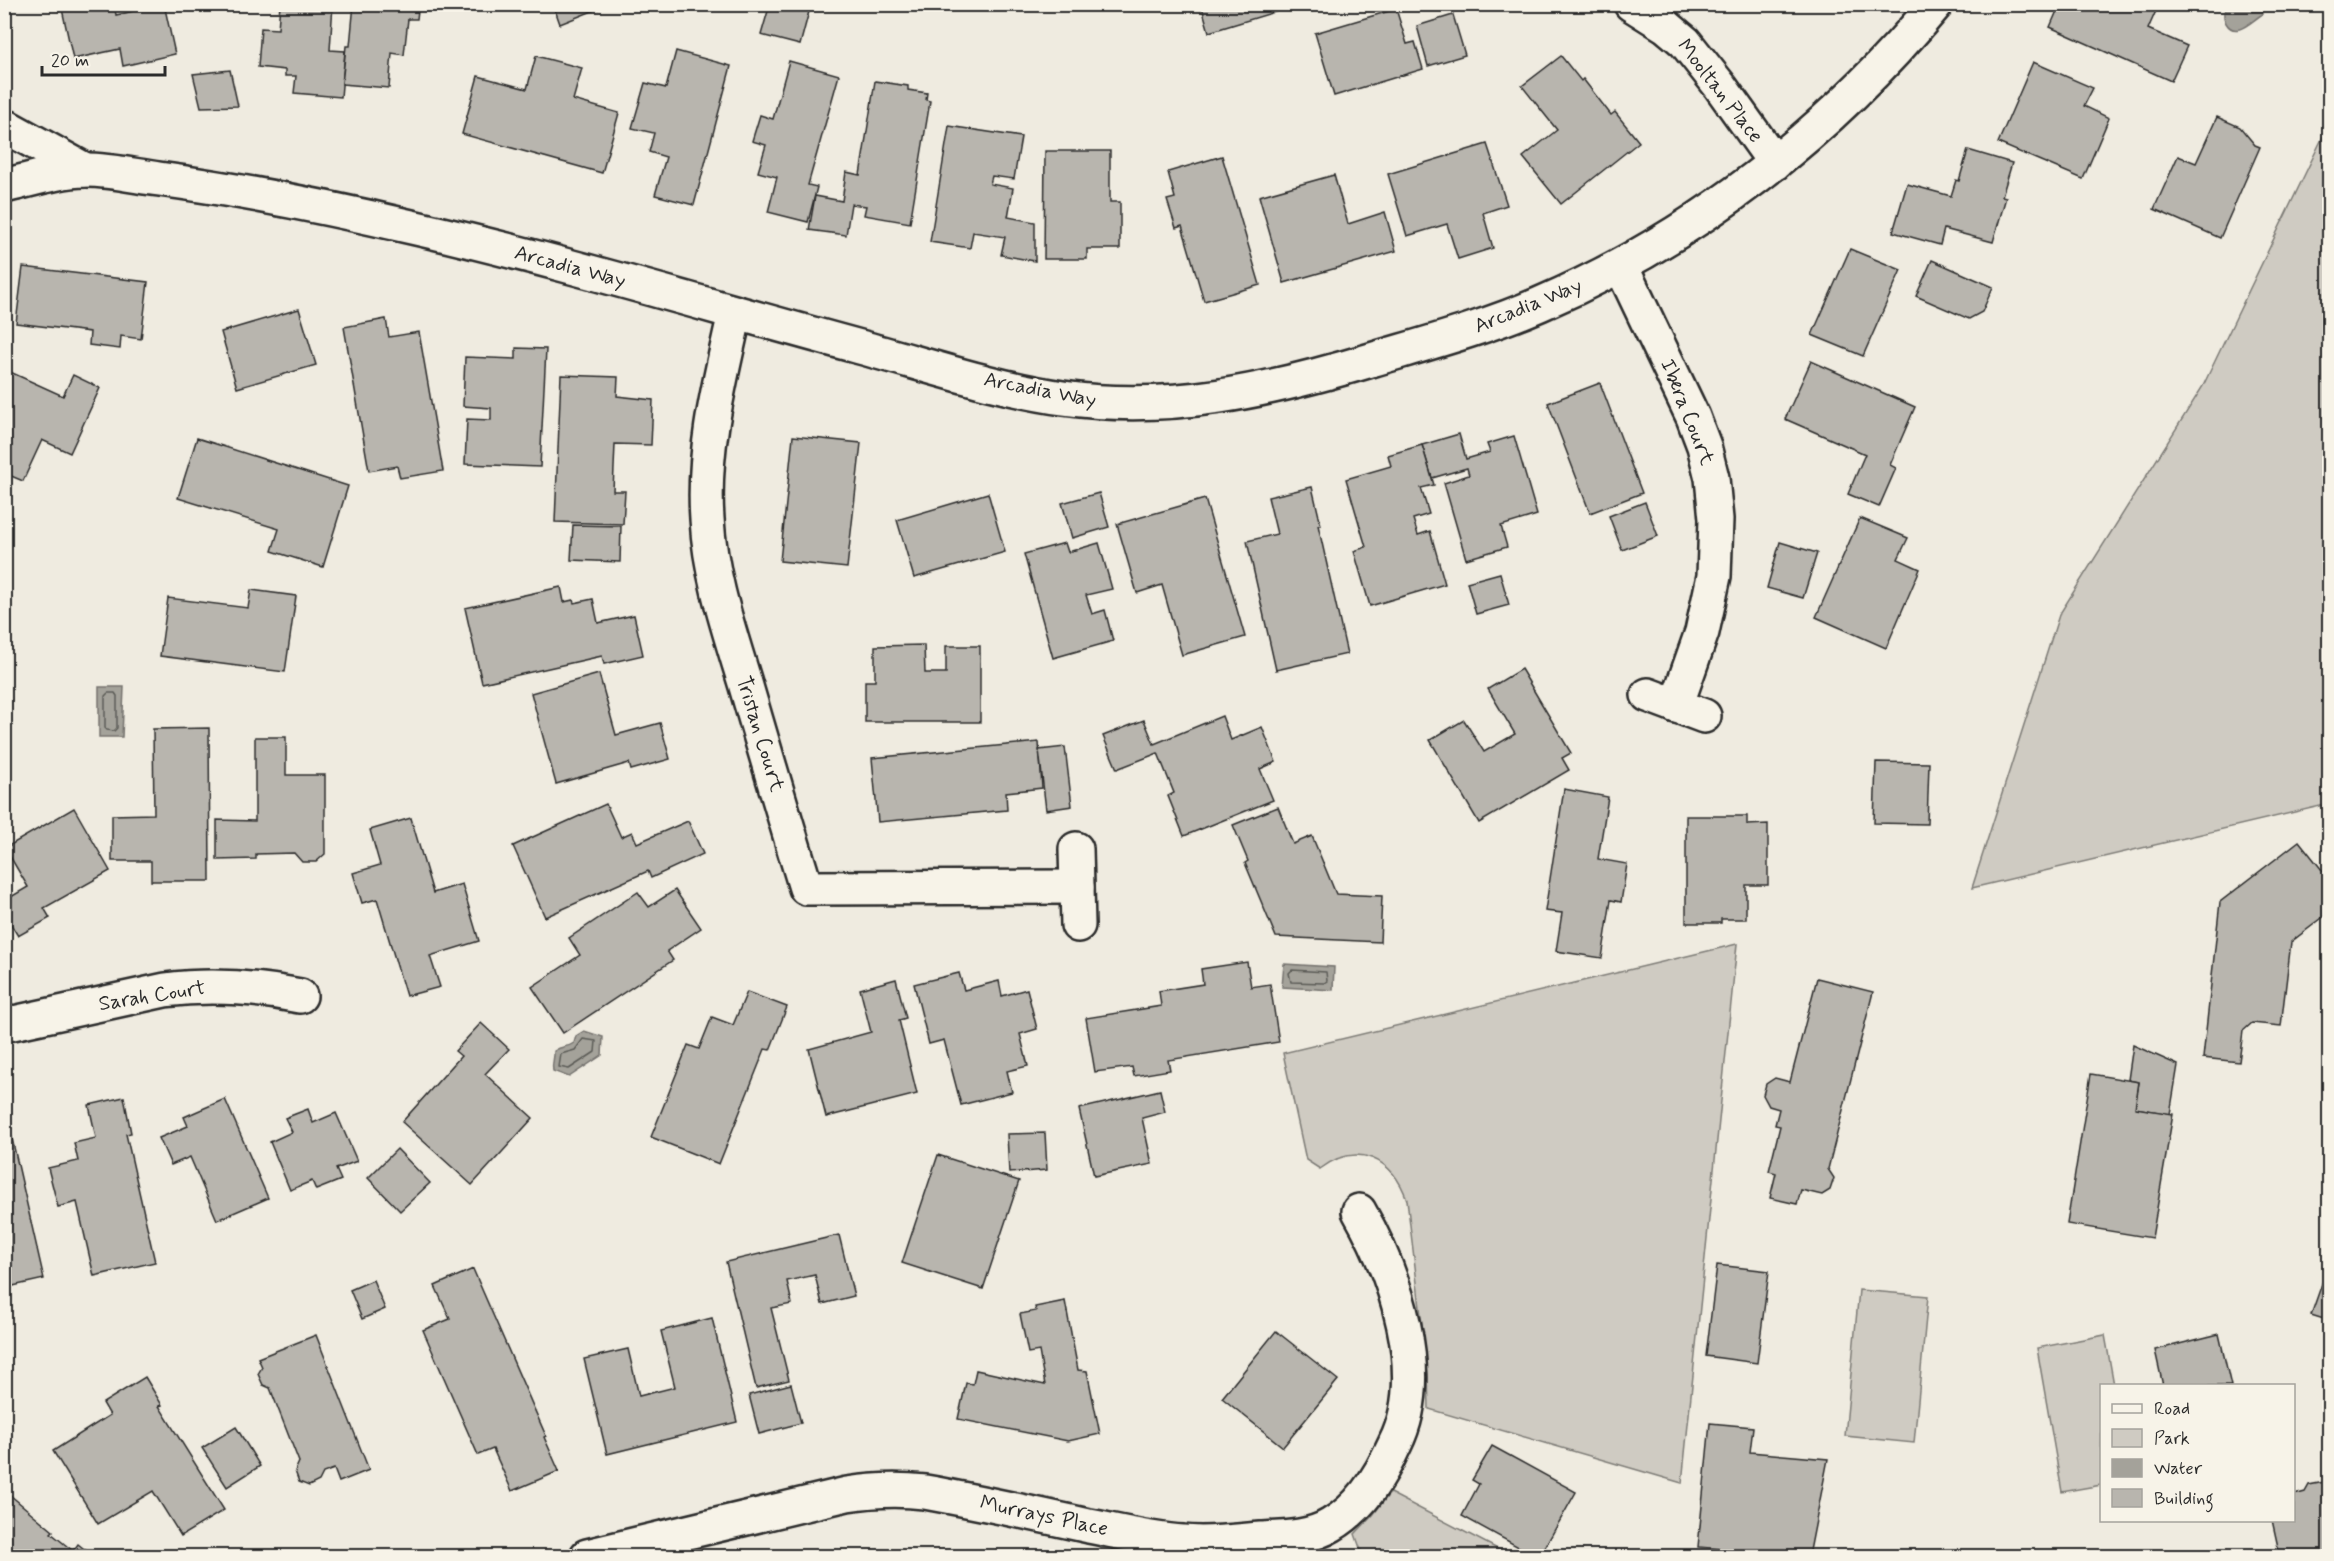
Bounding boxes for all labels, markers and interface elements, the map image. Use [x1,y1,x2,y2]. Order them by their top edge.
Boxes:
street label: Mooltan Place [1671,33,1769,149]
scale bar [42,39,165,77]
text: 20 m [51,49,89,73]
street label: Arcadia Way [511,239,629,295]
street label: Arcadia Way [1470,272,1586,340]
street label: Ibera Court [1653,355,1721,470]
street label: Arcadia Way [981,365,1099,415]
street label: Tristan Court [729,673,791,796]
street label: Sarah Court [97,974,207,1018]
legend [2100,1384,2295,1522]
text: Road [2154,1397,2190,1421]
text: Park [2154,1427,2190,1451]
text: Water [2154,1457,2203,1481]
text: Building [2154,1487,2214,1513]
street label: Murrays Place [977,1489,1111,1543]

